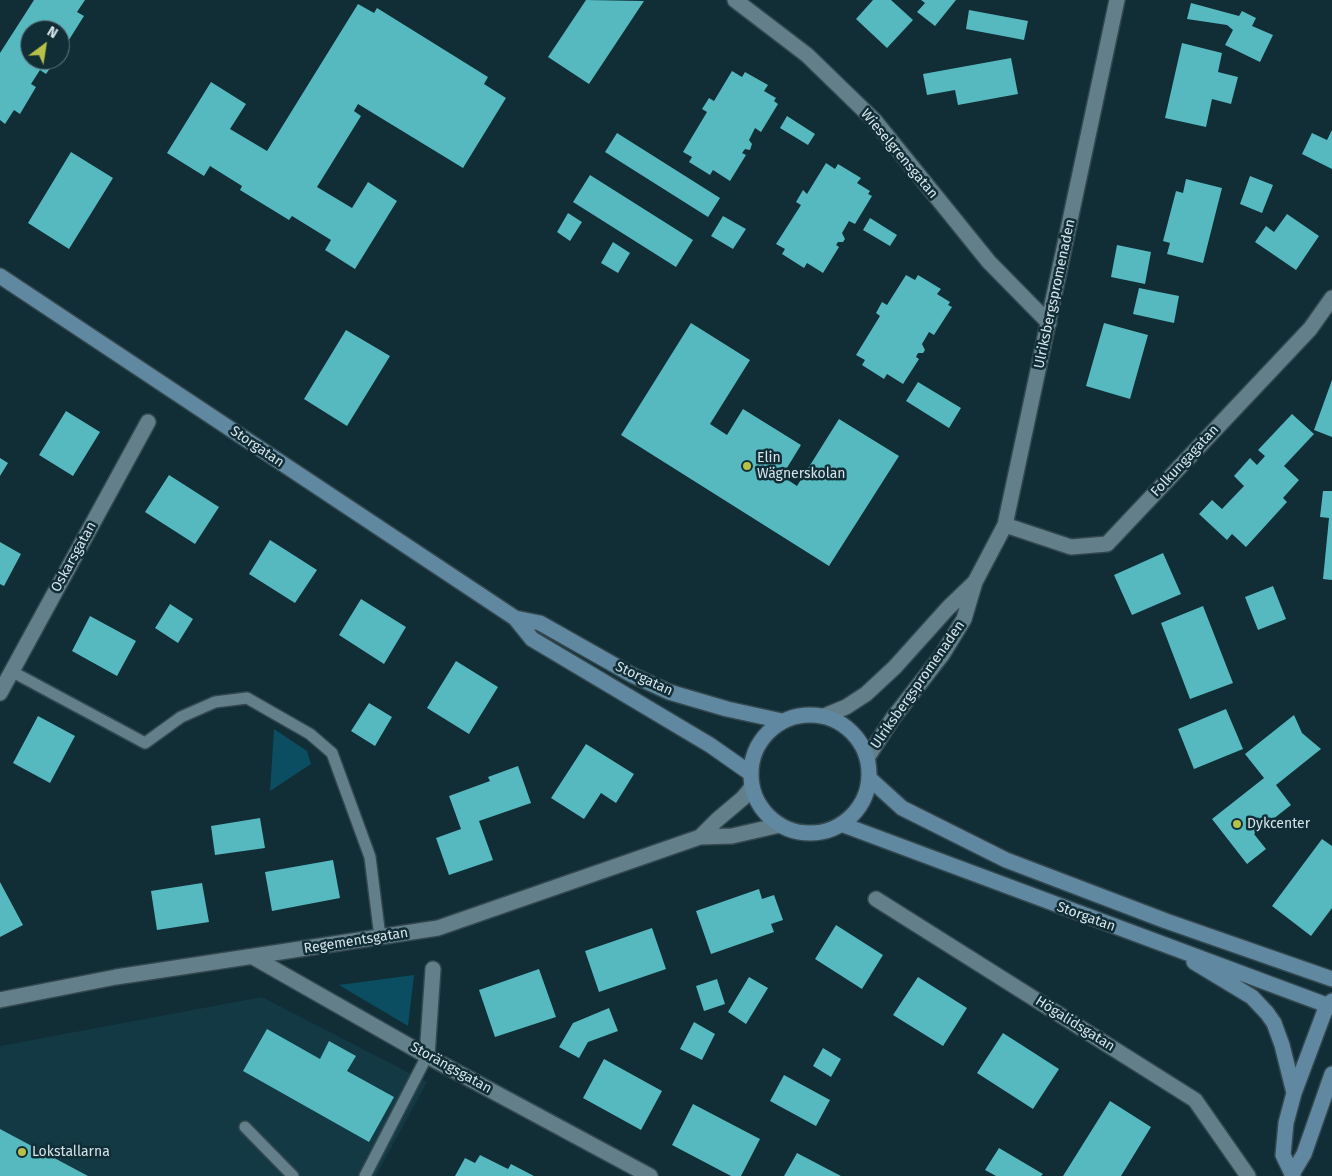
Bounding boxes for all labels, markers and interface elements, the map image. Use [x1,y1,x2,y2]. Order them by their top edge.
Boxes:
north arrow [20,20,70,70]
text: N [44,23,61,42]
street label: Wieselgrensgatan [857,106,941,202]
street label: Ulriksbergspromenaden [1031,218,1079,370]
street label: Folkungagatan [1147,422,1223,500]
street label: Storgatan [227,423,287,471]
place label: Elin Wägnerskolan [757,450,846,482]
marker: Elin Wägnerskolan [741,460,753,472]
street label: Oskarsgatan [48,519,100,595]
street label: Ulriksbergspromenaden [867,618,969,752]
street label: Storgatan [613,658,675,700]
place label: Dykcenter [1247,816,1310,832]
marker: Dykcenter [1231,818,1243,830]
street label: Storgatan [1054,899,1118,935]
street label: Regementsgatan [303,924,409,958]
street label: Högalidsgatan [1032,993,1118,1055]
street label: Storängsgatan [407,1039,495,1097]
place label: Lokstallarna [32,1144,110,1160]
marker: Lokstallarna [16,1146,28,1158]

